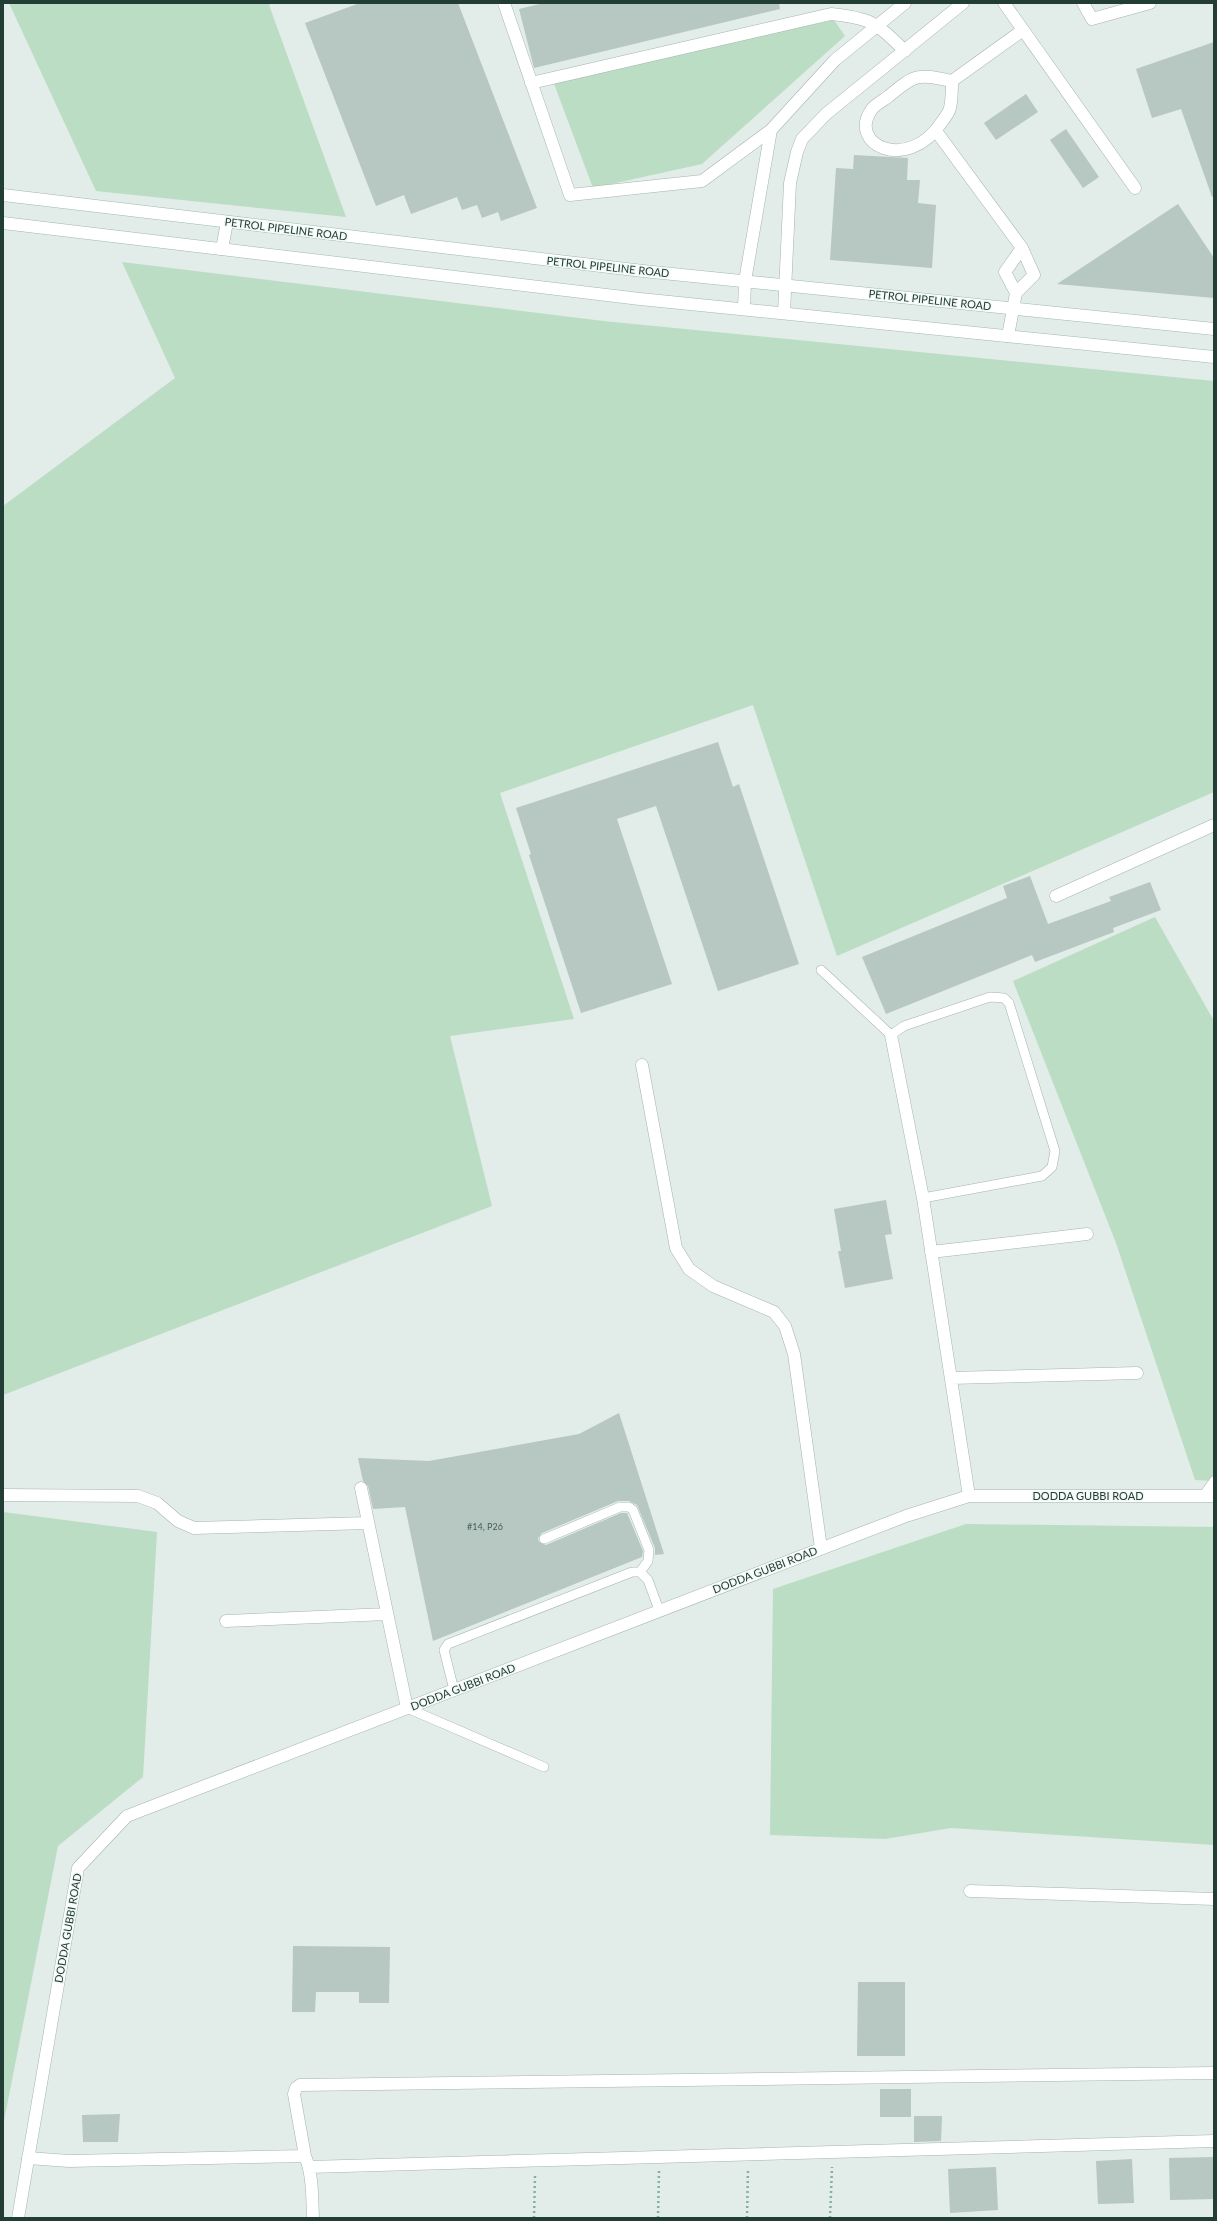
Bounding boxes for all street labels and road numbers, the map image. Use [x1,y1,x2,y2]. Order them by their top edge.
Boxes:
street label: PETROL PIPELINE ROAD [224,215,348,242]
street label: PETROL PIPELINE ROAD [546,254,670,279]
street label: PETROL PIPELINE ROAD [868,287,992,312]
street label: DODDA GUBBI ROAD [1032,1489,1144,1502]
street label: DODDA GUBBI ROAD [711,1544,819,1596]
street label: DODDA GUBBI ROAD [409,1661,517,1713]
street label: DODDA GUBBI ROAD [51,1872,84,1984]

